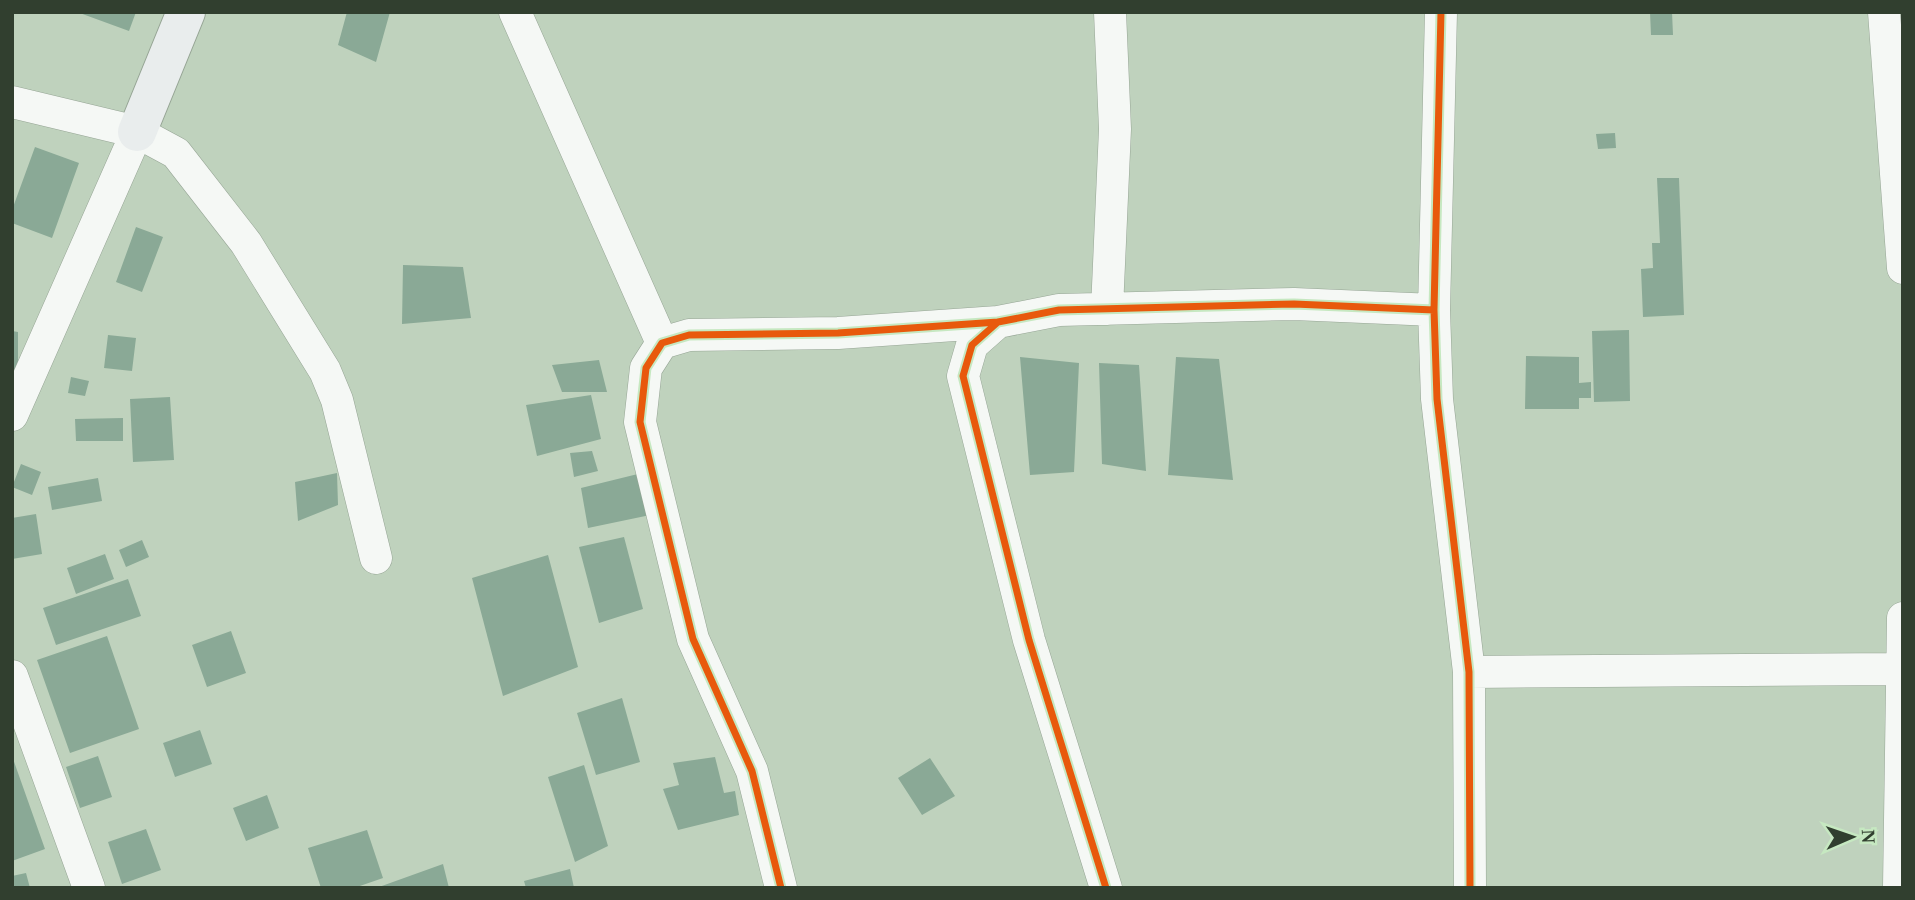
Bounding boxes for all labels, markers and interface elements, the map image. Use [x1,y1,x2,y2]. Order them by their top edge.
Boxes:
north arrow [1817,802,1887,872]
text: N [1858,829,1879,844]

